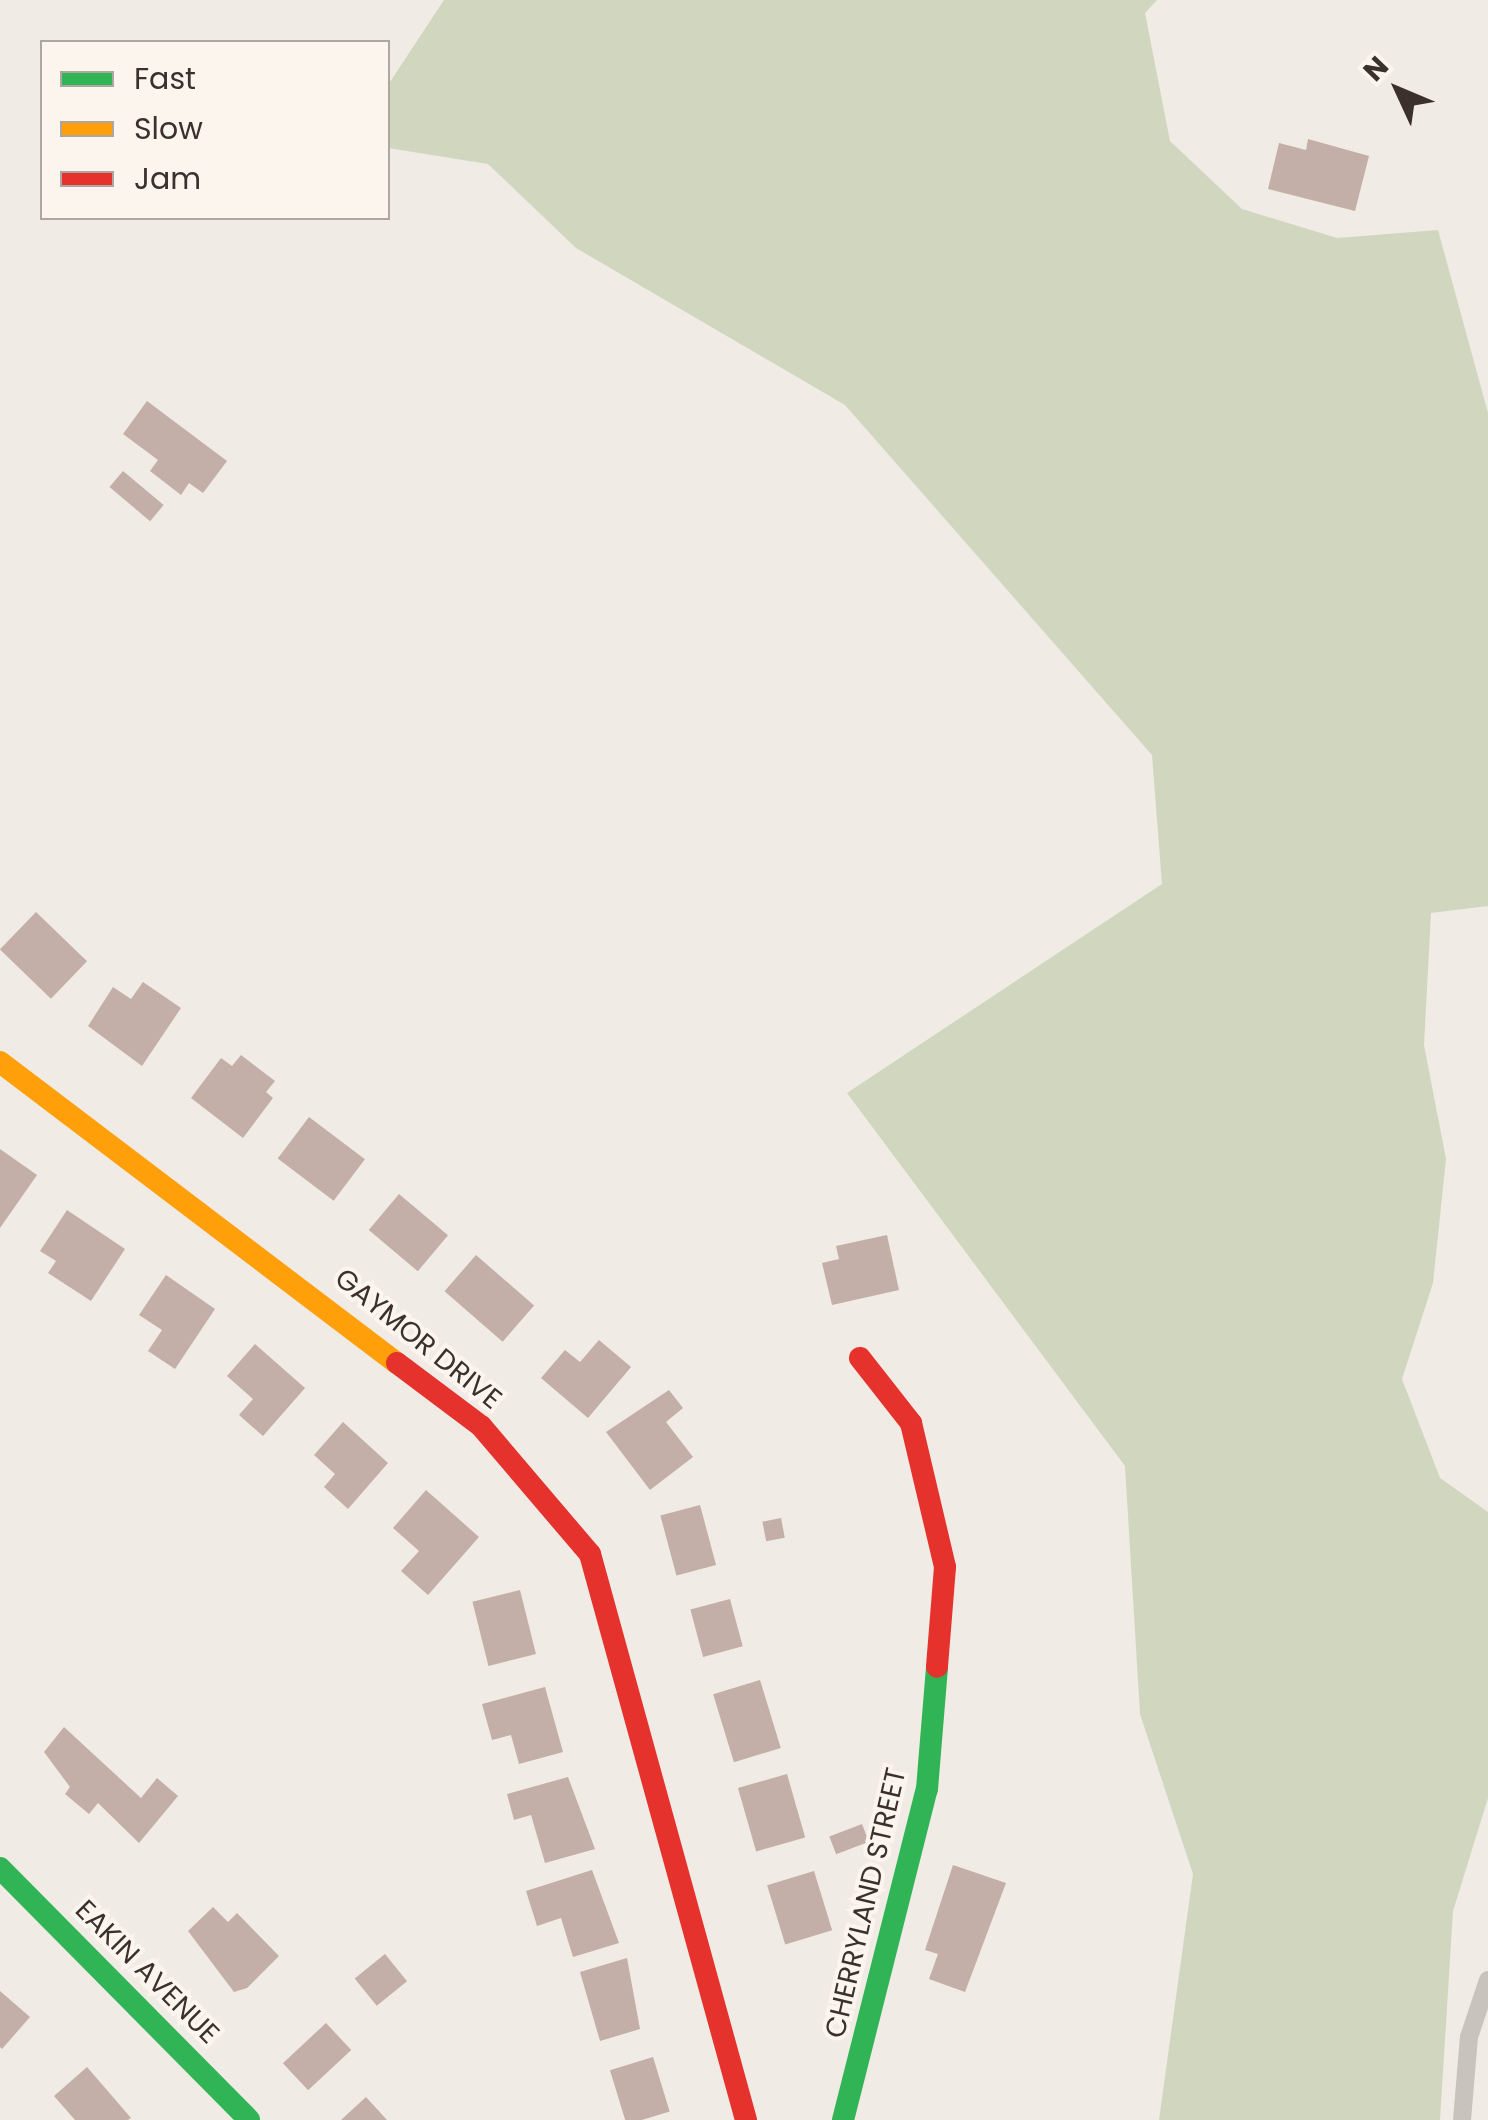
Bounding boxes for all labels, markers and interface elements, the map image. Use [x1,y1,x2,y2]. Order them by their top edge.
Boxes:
legend [40,40,390,220]
north arrow [1348,40,1448,140]
text: N [1355,48,1397,90]
text: Fast [134,57,196,100]
text: Slow [134,107,203,150]
text: Jam [134,157,201,200]
street label: GAYMOR DRIVE [328,1262,508,1416]
street label: CHERRYLAND STREET [819,1765,913,2041]
street label: EAKIN AVENUE [68,1893,226,2051]

